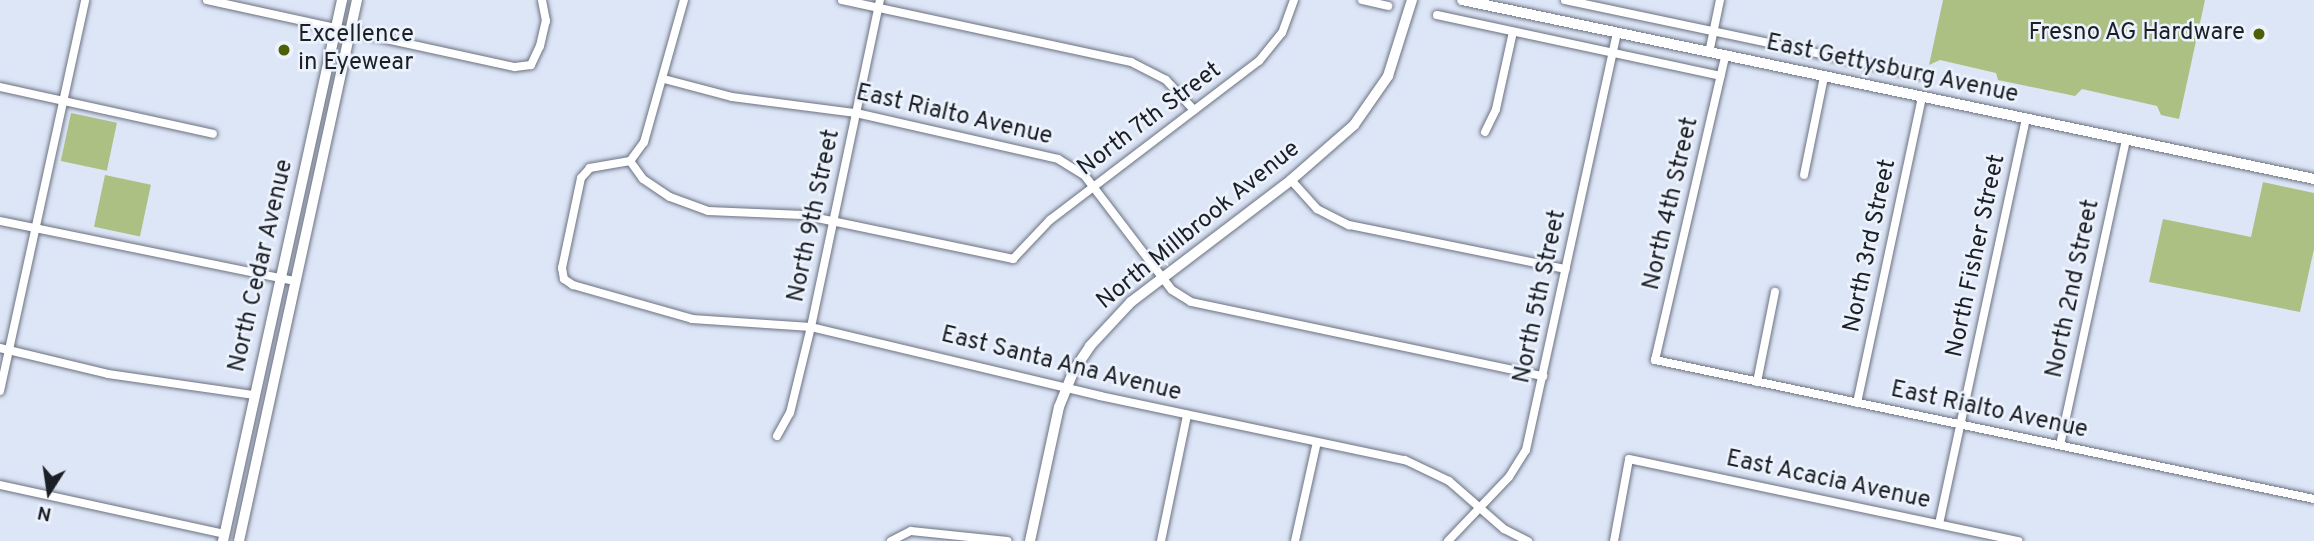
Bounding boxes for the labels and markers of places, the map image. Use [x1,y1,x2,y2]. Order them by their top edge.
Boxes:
place label: Fresno AG Hardware [2028,20,2245,48]
place label: Excellence in Eyewear [298,22,414,78]
marker: Fresno AG Hardware [2251,26,2267,42]
marker: Excellence in Eyewear [276,42,292,58]

